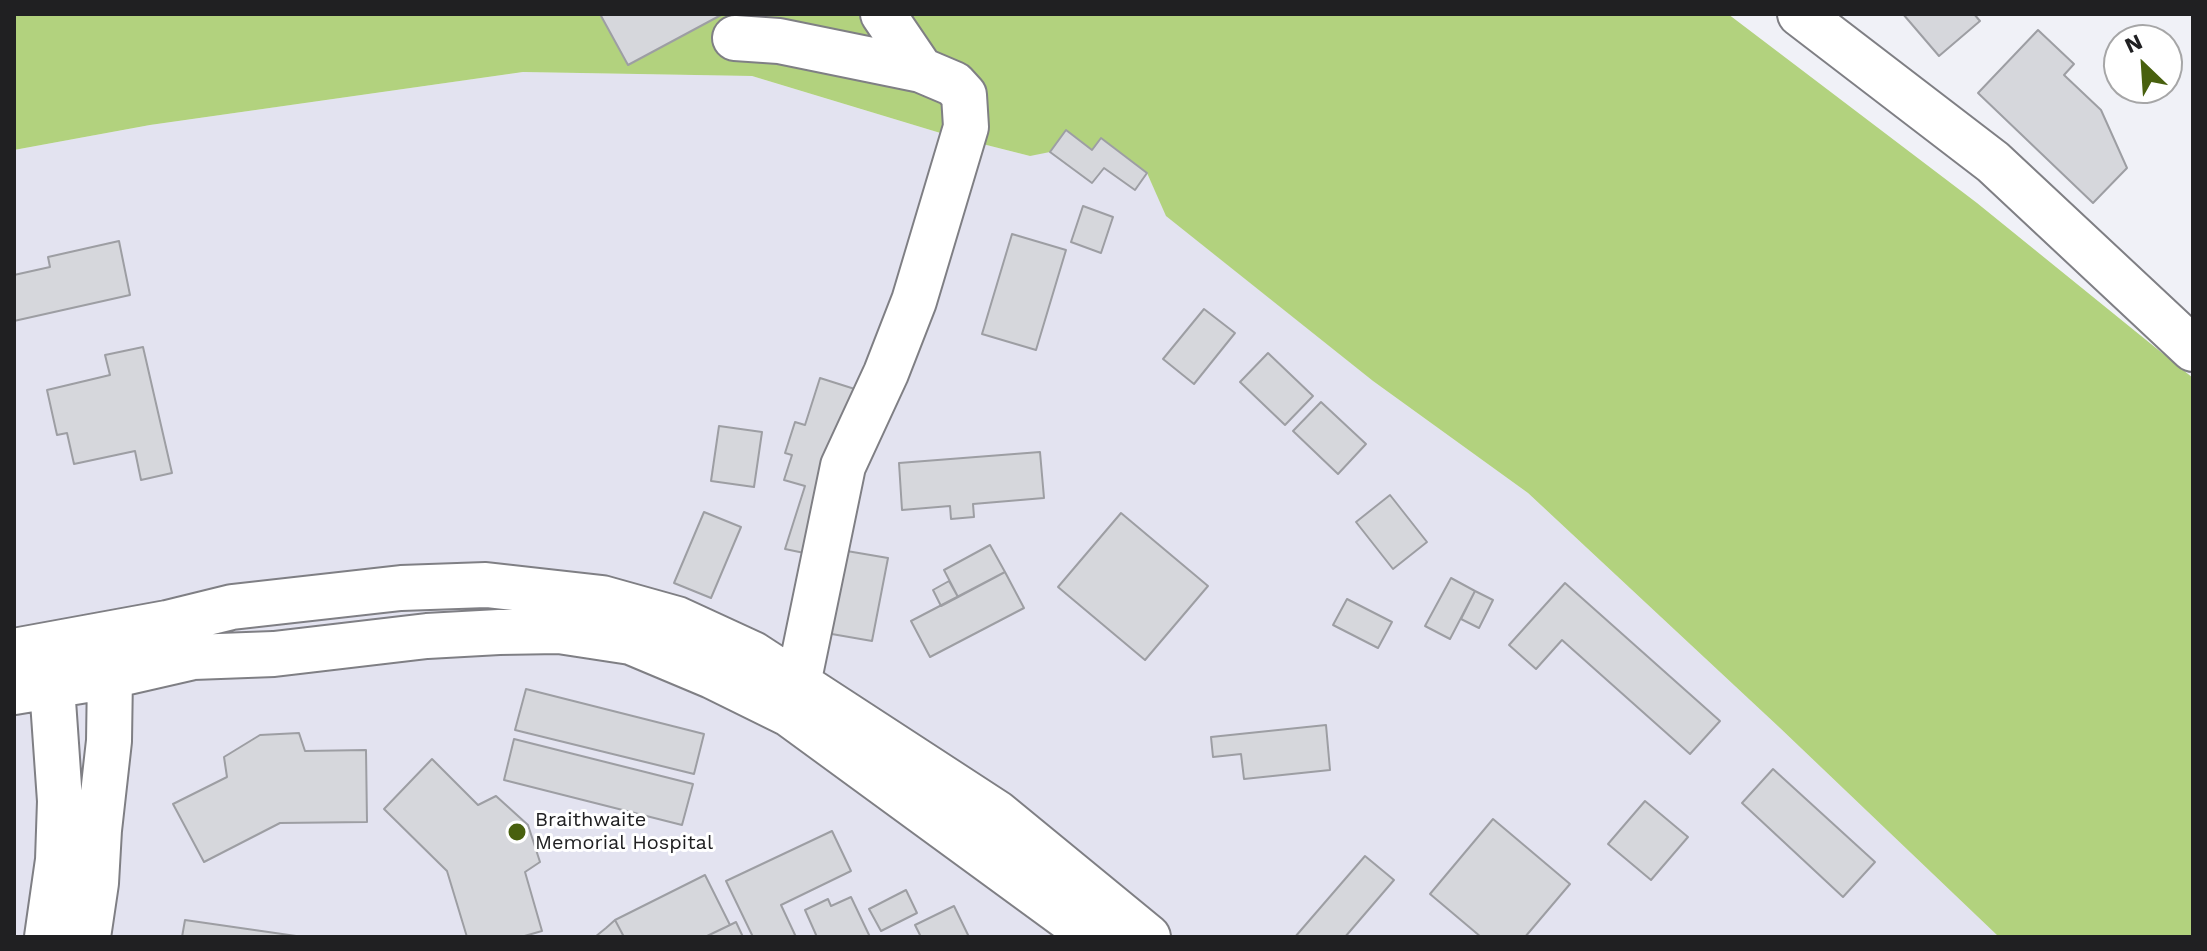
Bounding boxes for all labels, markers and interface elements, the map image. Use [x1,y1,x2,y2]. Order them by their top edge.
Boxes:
north arrow [2103,24,2183,104]
text: N [2121,29,2146,58]
place label: Braithwaite Memorial Hospital [535,808,713,855]
marker: Braithwaite Memorial Hospital [506,821,528,843]

